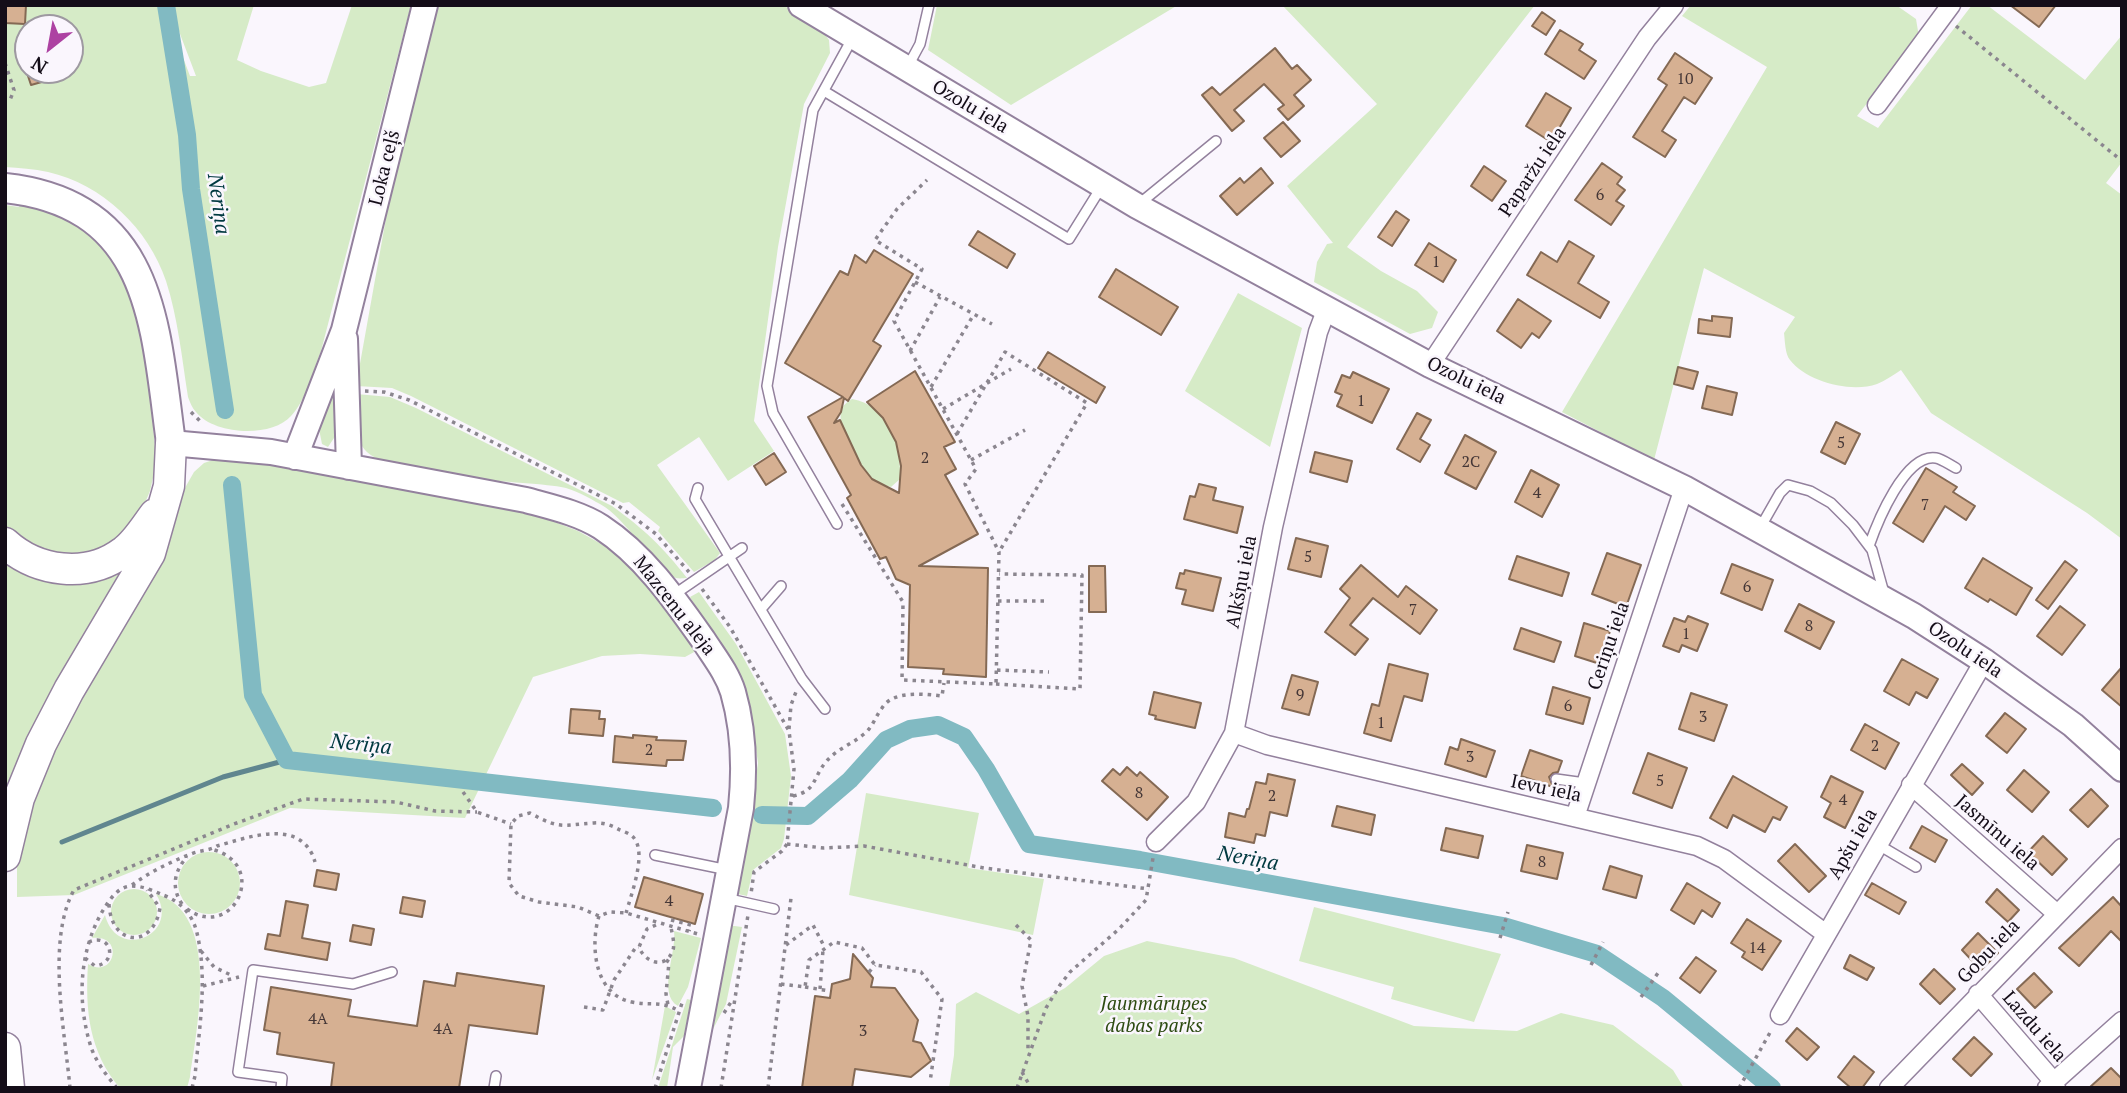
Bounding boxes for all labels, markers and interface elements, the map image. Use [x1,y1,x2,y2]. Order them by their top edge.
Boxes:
north arrow [14,14,84,84]
text: N [26,51,52,80]
house number: 10 [1676,69,1694,89]
street label: Ozolu iela [928,75,1012,139]
street label: Paparžu iela [1494,123,1572,221]
street label: Loka ceļš [365,128,405,208]
water label: Neriņa [201,172,235,236]
house number: 6 [1596,185,1604,205]
house number: 1 [1432,252,1440,272]
street label: Ozolu iela [1423,352,1509,410]
house number: 1 [1357,391,1365,411]
house number: 5 [1837,433,1845,453]
house number: 2 [921,448,929,468]
house number: 2C [1462,452,1480,472]
house number: 4 [1533,483,1541,503]
house number: 7 [1921,495,1929,515]
street label: Alkšņu iela [1222,534,1262,630]
house number: 5 [1304,547,1312,567]
street label: Mazcenu aleja [628,552,720,660]
house number: 6 [1743,577,1751,597]
street label: Ceriņu iela [1583,599,1635,693]
house number: 7 [1409,600,1417,620]
house number: 8 [1805,616,1813,636]
street label: Ozolu iela [1923,617,2007,683]
house number: 1 [1682,624,1690,644]
house number: 9 [1296,685,1304,705]
house number: 6 [1564,696,1572,716]
house number: 3 [1699,707,1707,727]
house number: 1 [1377,713,1385,733]
water label: Neriņa [329,729,393,761]
house number: 2 [1871,736,1879,756]
house number: 2 [645,740,653,760]
house number: 3 [1466,747,1474,767]
street label: Ievu iela [1509,770,1583,808]
house number: 5 [1656,771,1664,791]
house number: 8 [1135,783,1143,803]
house number: 2 [1268,786,1276,806]
house number: 4 [1839,790,1847,810]
street label: Jasmīnu iela [1950,790,2044,876]
street label: Apšu iela [1824,804,1882,884]
water label: Neriņa [1216,841,1280,877]
house number: 8 [1538,852,1546,872]
house number: 4 [665,891,673,911]
street label: Gobu iela [1953,915,2025,989]
house number: 14 [1748,938,1766,958]
street label: Lazdu iela [1997,987,2071,1067]
park label: Jaunmārupes dabas parks [1100,994,1208,1038]
house number: 4A [308,1009,328,1029]
house number: 4A [433,1019,453,1039]
house number: 3 [859,1021,867,1041]

